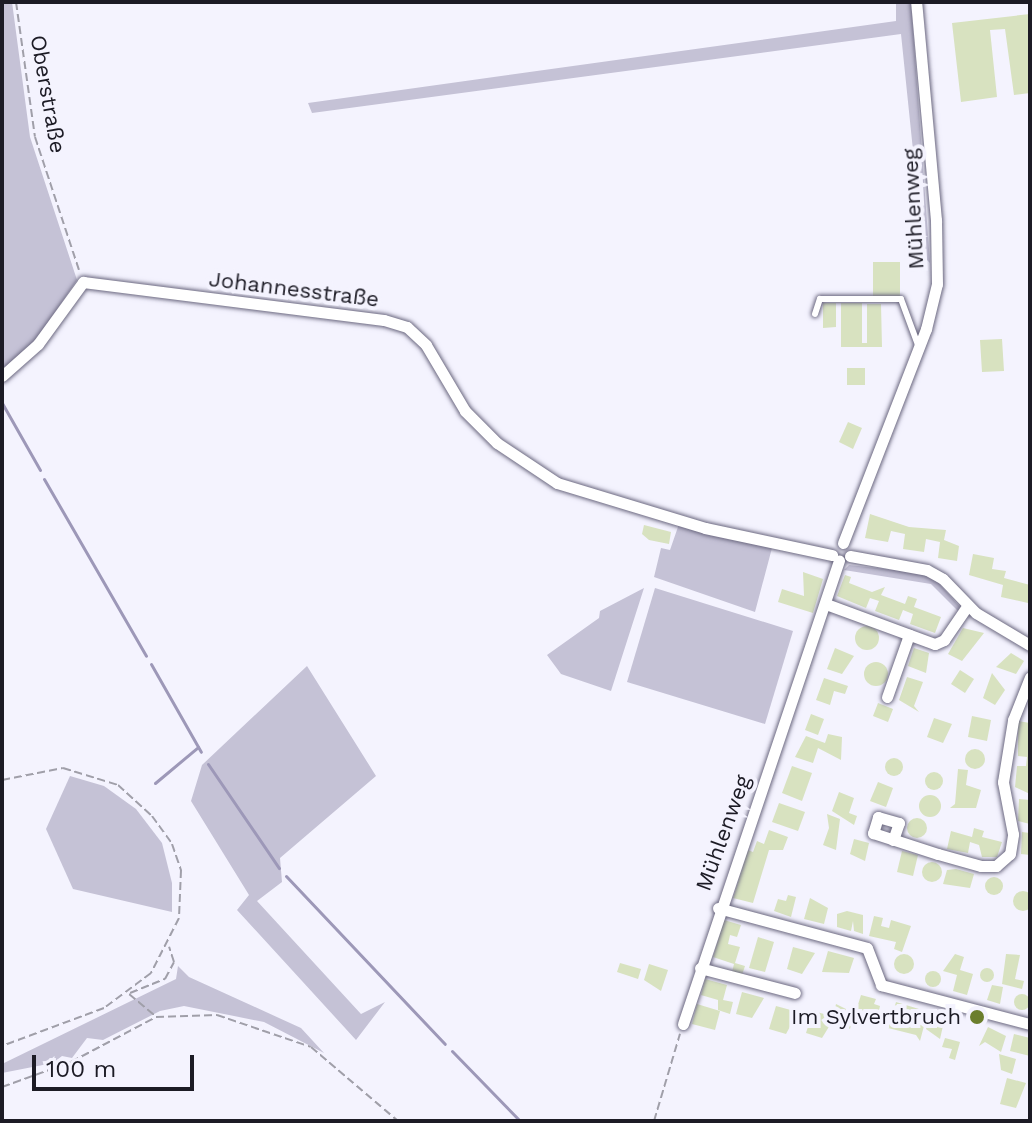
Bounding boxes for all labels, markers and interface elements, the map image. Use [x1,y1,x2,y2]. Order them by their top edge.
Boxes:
street label: Oberstraße [25,33,71,155]
street label: Mühlenweg [897,148,929,270]
street label: Johannesstraße [207,265,381,313]
street label: Mühlenweg [690,772,756,894]
place label: Im Sylvertbruch [791,1004,961,1030]
marker: Im Sylvertbruch [968,1008,986,1026]
scale bar [36,1039,198,1089]
text: 100 m [46,1055,116,1083]

